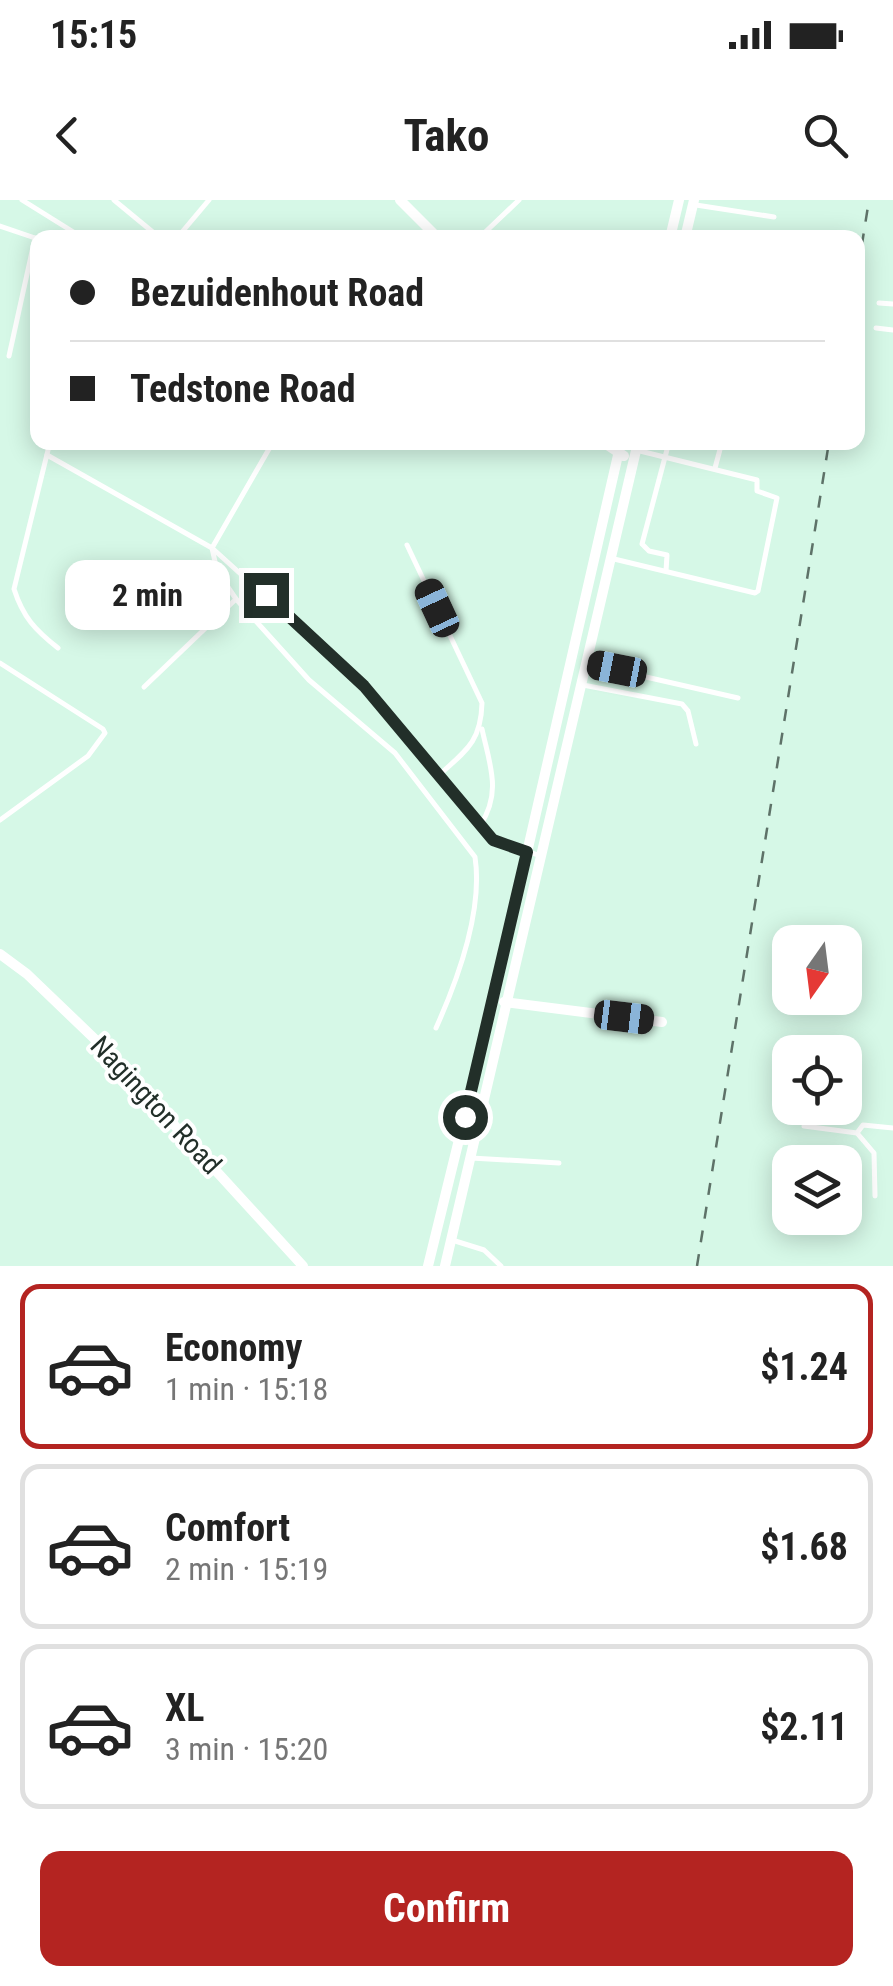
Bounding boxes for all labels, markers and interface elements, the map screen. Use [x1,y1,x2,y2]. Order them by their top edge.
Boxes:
text: 15:15 [50,13,137,57]
icon: back [40,108,95,163]
icon: search [798,108,853,163]
text: Tako [404,109,489,162]
text: Bezuidenhout Road [130,271,424,315]
text: Tedstone Road [130,367,356,411]
callout: 2 min [66,560,231,630]
route end [244,573,289,618]
car [411,574,463,642]
text: 2 min [112,576,183,614]
car [585,649,649,689]
north arrow [772,925,862,1015]
map controls [772,925,862,1235]
car [592,998,656,1036]
street label: Nagington Road [84,1029,228,1181]
button: locate [772,1035,862,1125]
route start [443,1095,488,1140]
button: layers [772,1145,862,1235]
icon: car [45,1322,135,1412]
text: Economy [165,1326,302,1370]
text: $1.24 [760,1345,848,1389]
text: 1 min · 15:18 [165,1370,328,1408]
icon: car [45,1502,135,1592]
text: Comfort [165,1506,290,1550]
text: $1.68 [760,1525,848,1569]
text: 2 min · 15:19 [165,1550,328,1588]
icon: car [45,1682,135,1772]
text: XL [165,1686,204,1730]
text: $2.11 [760,1705,848,1749]
text: 3 min · 15:20 [165,1730,328,1768]
button: Confirm [40,1851,853,1966]

